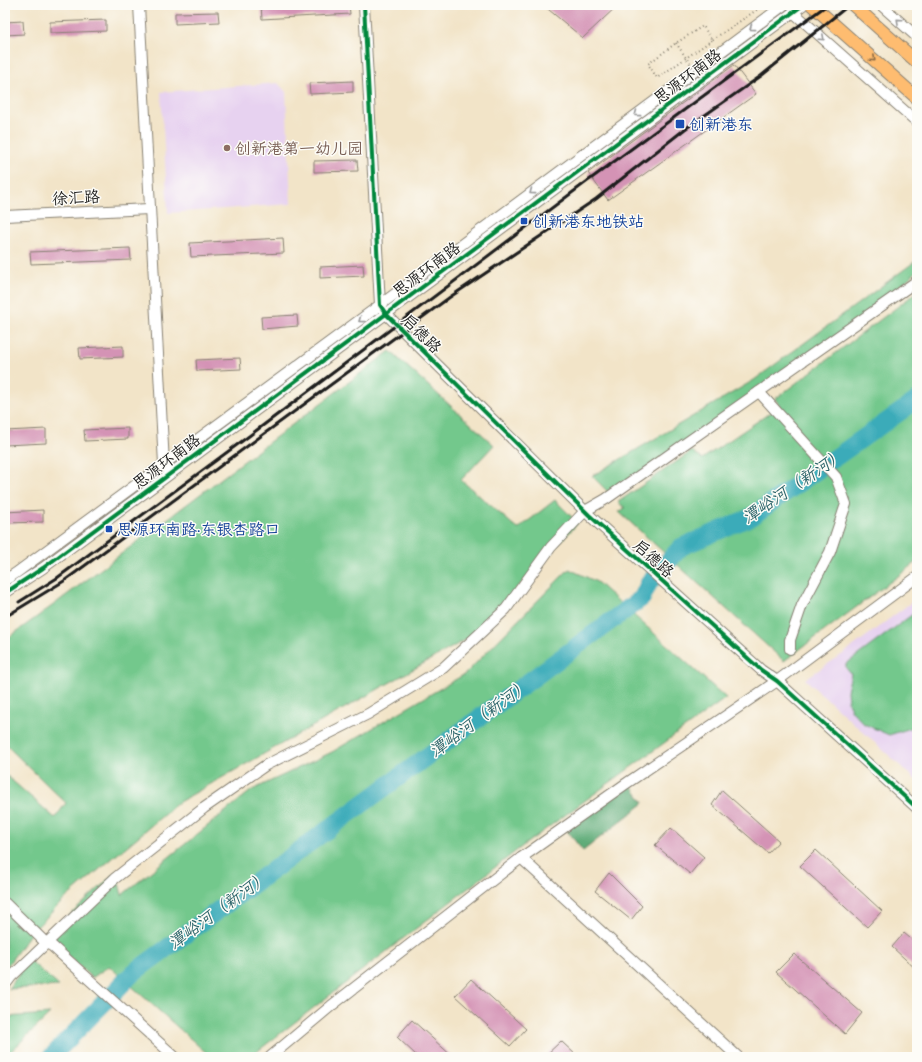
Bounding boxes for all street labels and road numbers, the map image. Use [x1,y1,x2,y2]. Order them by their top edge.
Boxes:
street label: 思源环南路 [649,44,727,111]
street label: 徐汇路 [52,186,101,212]
street label: 思源环南路 [388,237,466,304]
street label: 启德路 [395,309,446,360]
street label: 思源环南路 [128,429,206,496]
street label: 启德路 [627,535,679,584]

